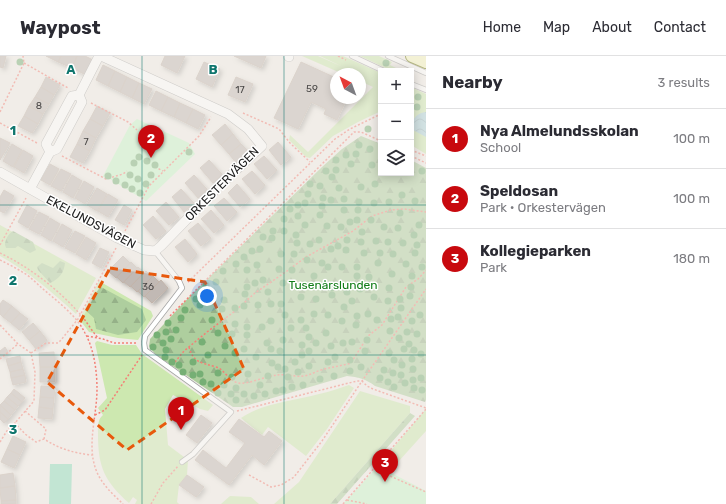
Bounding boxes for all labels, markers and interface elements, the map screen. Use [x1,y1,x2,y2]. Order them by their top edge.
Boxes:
text: Waypost [20,16,101,39]
text: Home [483,19,521,36]
text: Map [543,19,570,36]
text: About [592,19,632,36]
text: Contact [654,19,706,36]
text: A [66,62,76,77]
text: B [208,62,218,77]
north arrow [330,68,366,104]
map controls [378,68,414,176]
button: + [378,68,414,104]
text: Nearby [442,72,503,92]
text: 3 results [658,75,710,90]
house number: 59 [306,83,318,95]
house number: 17 [235,84,245,96]
house number: 8 [36,100,42,112]
button: − [378,104,414,140]
text: Nya Almelundsskolan [480,122,639,140]
text: 1 [10,123,16,138]
pin: 2 [138,125,164,158]
text: 1 [452,131,458,146]
text: 100 m [673,131,710,146]
house number: 7 [83,136,89,148]
button: layers [378,140,414,176]
text: School [480,140,521,155]
street label: ORKESTERVÄGEN [182,144,262,224]
text: Speldosan [480,182,558,200]
text: 2 [451,191,459,206]
text: 100 m [673,191,710,206]
street label: EKELUNDSVÄGEN [44,192,138,252]
text: Park · Orkestervägen [480,200,606,215]
text: Kollegieparken [480,242,591,260]
text: 3 [451,251,459,266]
text: 180 m [673,251,710,266]
text: Park [480,260,507,275]
text: 2 [9,273,17,288]
park label: Tusenårslunden [288,278,378,292]
house number: 36 [142,281,154,293]
your location [197,286,217,306]
pin: 1 [168,397,194,430]
text: 3 [9,422,18,437]
pin: 3 [372,449,398,482]

